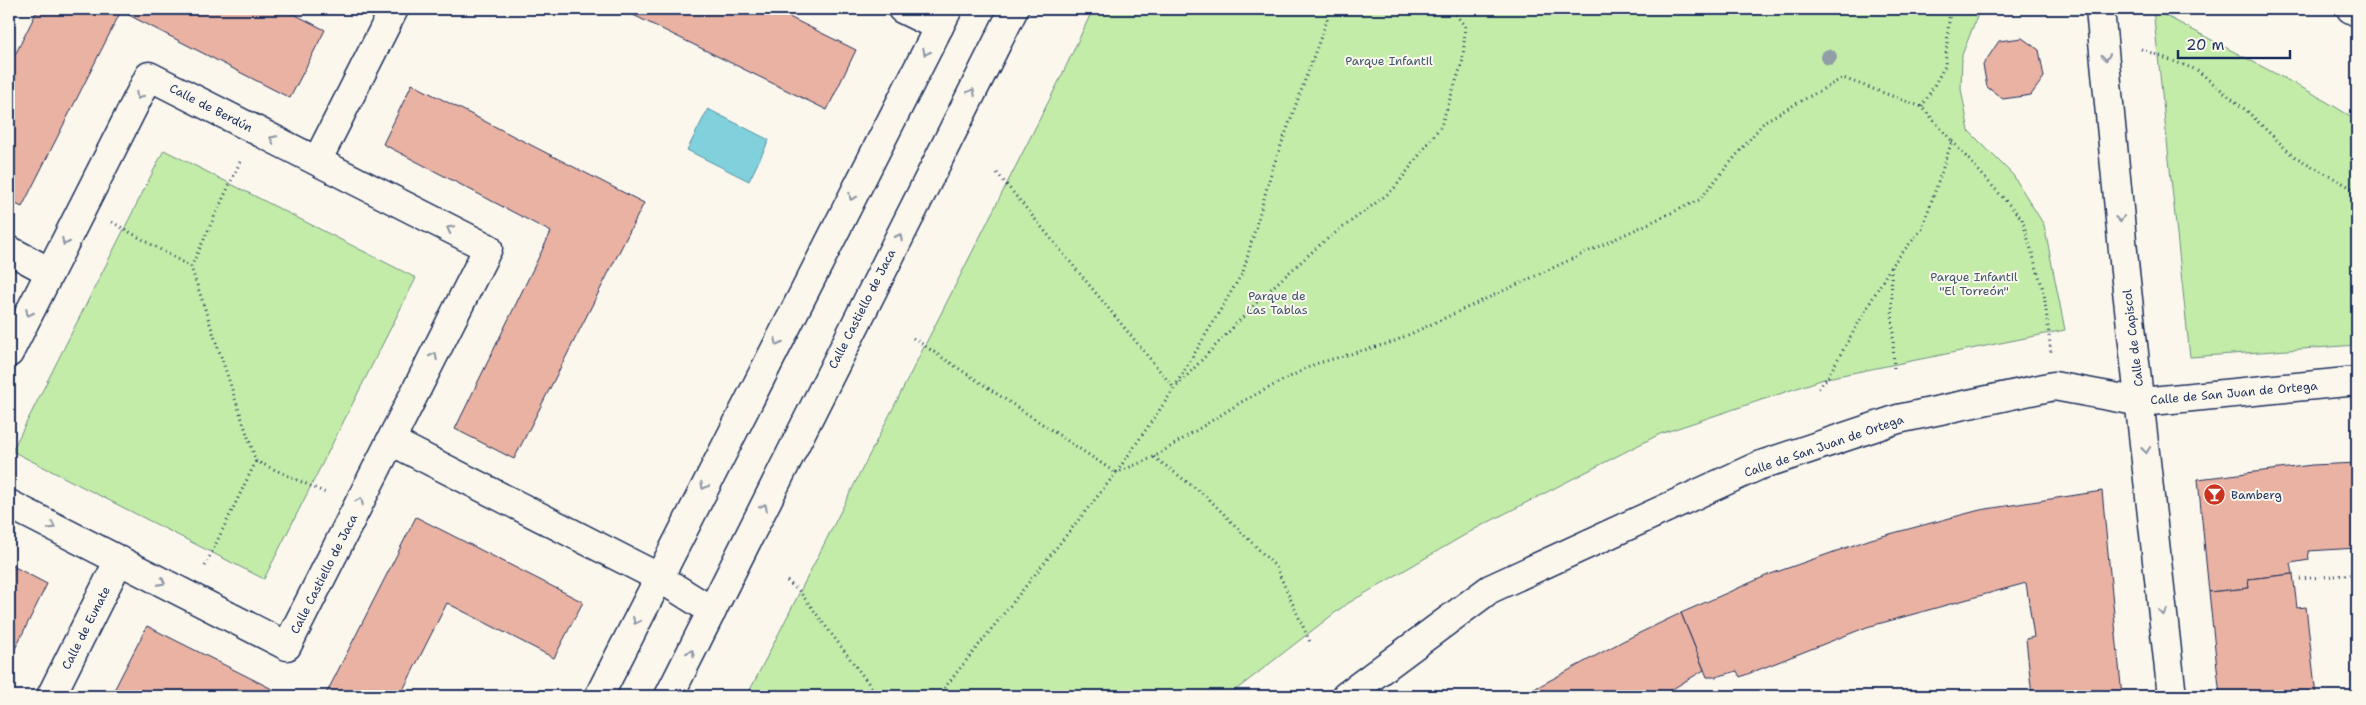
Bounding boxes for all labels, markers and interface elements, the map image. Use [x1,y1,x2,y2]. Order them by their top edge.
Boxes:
scale bar [2178,28,2291,60]
text: 20 m [2186,35,2225,55]
one-way arrow [922,47,932,56]
park label: Parque Infantil [1345,53,1433,69]
one-way arrow [2100,53,2111,61]
street label: Calle de Berdún [167,80,255,136]
one-way arrow [966,88,976,97]
one-way arrow [135,91,145,100]
one-way arrow [270,135,279,145]
one-way arrow [848,192,858,201]
one-way arrow [2114,215,2125,223]
one-way arrow [447,225,456,235]
one-way arrow [893,233,903,242]
one-way arrow [61,236,71,245]
street label: Calle Castiello de Jaca [825,246,899,372]
park label: Parque Infantil "El Torreón" [1930,269,2018,299]
park label: Parque de Las Tablas [1246,288,1308,318]
street label: Calle de Capiscol [2119,288,2147,388]
one-way arrow [25,307,35,316]
one-way arrow [774,336,784,345]
one-way arrow [428,352,438,361]
street label: Calle de San Juan de Ortega [2150,378,2319,408]
street label: Calle de San Juan de Ortega [1742,411,1906,481]
one-way arrow [2140,446,2151,454]
one-way arrow [700,481,710,490]
bar icon: Bamberg [2203,483,2227,507]
place label: Bamberg [2231,487,2282,503]
one-way arrow [354,497,364,506]
one-way arrow [758,503,768,512]
street label: Calle Castiello de Jaca [287,511,361,637]
one-way arrow [47,520,56,530]
one-way arrow [157,576,166,586]
street label: Calle de Eunate [58,584,114,672]
one-way arrow [2157,608,2168,616]
one-way arrow [632,616,642,625]
one-way arrow [685,649,695,658]

